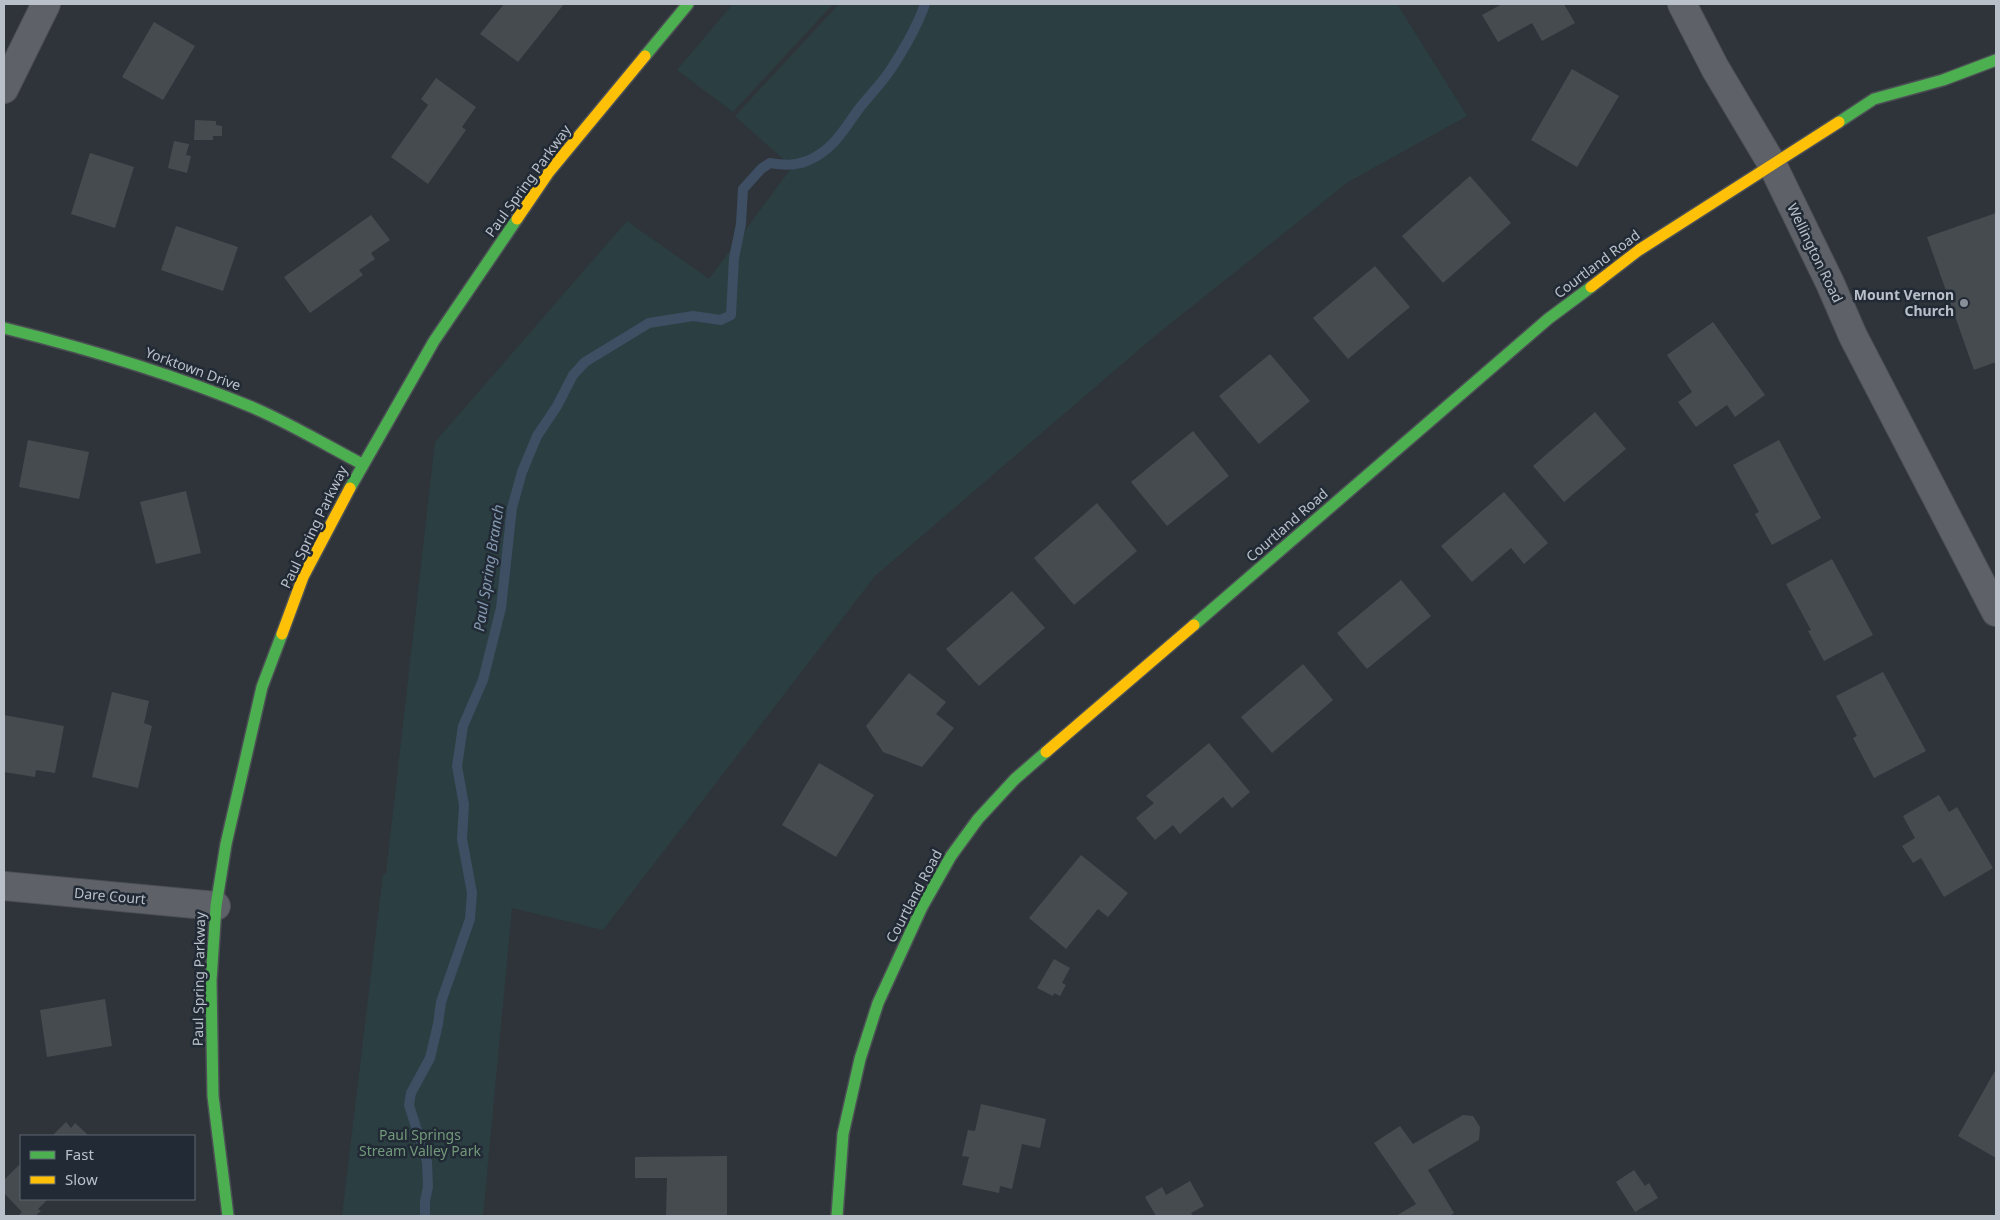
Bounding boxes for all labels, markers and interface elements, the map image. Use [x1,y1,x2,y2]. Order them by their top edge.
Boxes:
street label: Paul Spring Parkway [480,120,575,241]
street label: Wellington Road [1783,200,1848,306]
street label: Courtland Road [1550,225,1643,302]
place label: Mount Vernon Church [1854,285,1954,320]
marker: Mount Vernon Church [1958,297,1970,309]
street label: Yorktown Drive [143,342,244,395]
street label: Paul Spring Parkway [276,461,352,591]
street label: Courtland Road [1242,484,1332,566]
water label: Paul Spring Branch [468,503,508,633]
street label: Courtland Road [881,846,946,946]
street label: Dare Court [73,883,147,908]
street label: Paul Spring Parkway [188,911,209,1046]
park label: Paul Springs Stream Valley Park [359,1125,481,1160]
legend [20,1135,195,1200]
text: Fast [65,1144,94,1164]
text: Slow [65,1169,98,1189]

